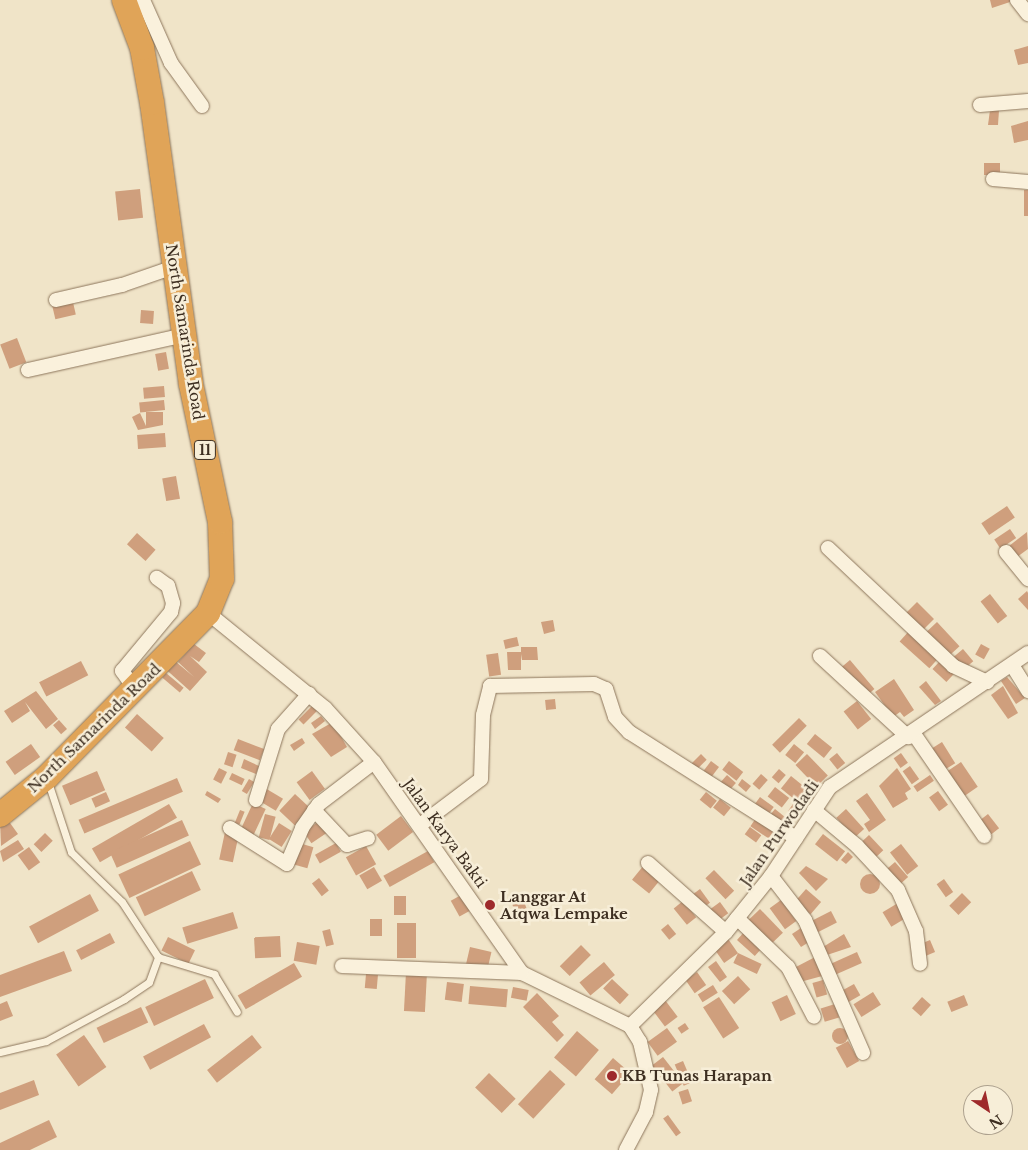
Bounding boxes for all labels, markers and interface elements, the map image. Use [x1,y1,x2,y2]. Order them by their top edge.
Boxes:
street label: North Samarinda Road [162,243,208,421]
road number: 11 [194,438,216,462]
street label: North Samarinda Road [24,660,164,796]
street label: Jalan Karya Bakti [399,775,491,891]
street label: Jalan Purwodadi [736,777,822,889]
place label: Langgar At Atqwa Lempake [500,887,628,922]
marker: Langgar At Atqwa Lempake [484,899,496,911]
place label: KB Tunas Harapan [622,1067,772,1085]
marker: KB Tunas Harapan [606,1070,618,1082]
north arrow [963,1085,1013,1135]
text: N [985,1110,1006,1133]

